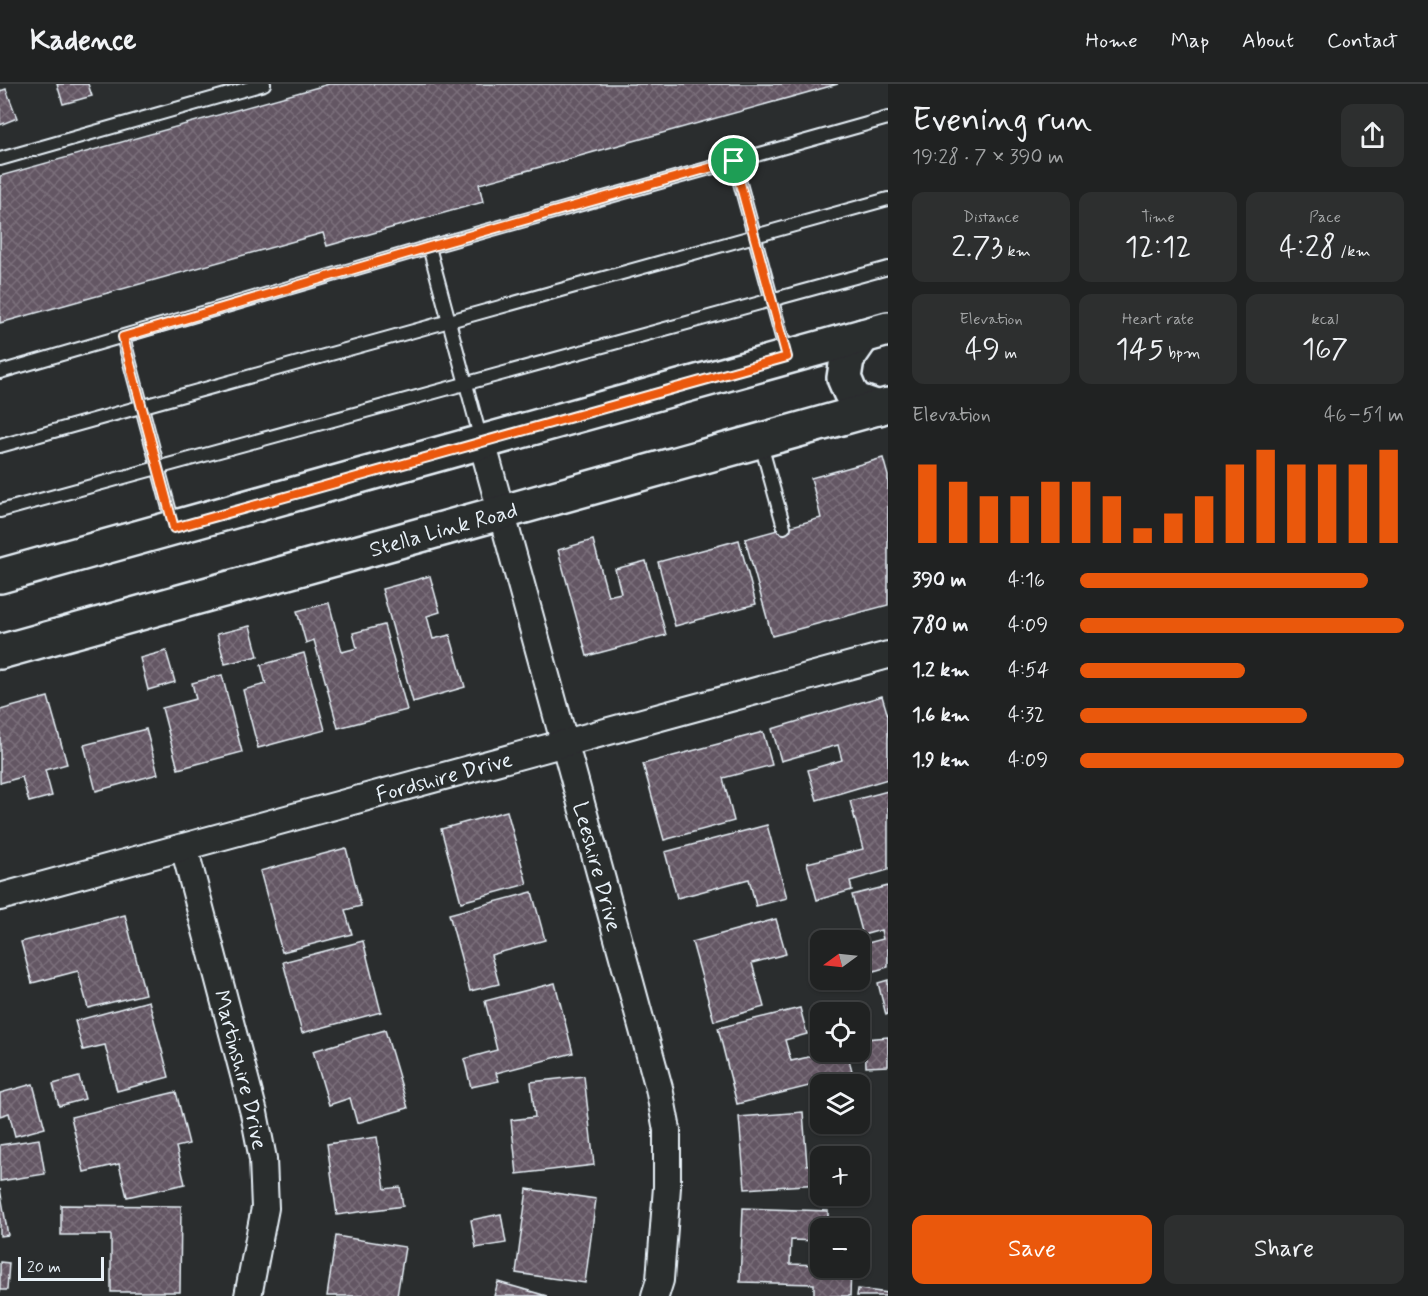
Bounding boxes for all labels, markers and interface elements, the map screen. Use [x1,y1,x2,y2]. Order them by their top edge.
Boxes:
text: Kadence [30,23,137,60]
text: Home [1086,27,1138,55]
text: Map [1171,27,1209,55]
text: About [1242,27,1294,55]
text: Contact [1327,27,1398,55]
text: Evening run [912,99,1092,143]
button: share [1341,104,1404,167]
pin [708,135,759,186]
icon: arrive [717,144,750,177]
text: 19:28 · 7 × 390 m [912,144,1064,171]
text: Distance [963,207,1019,228]
text: Time [1141,207,1175,228]
text: Pace [1309,207,1341,228]
text: 2.73 [951,228,1003,267]
text: 12:12 [1125,228,1191,267]
text: 4:28 [1279,228,1336,267]
text: km [1003,241,1031,262]
text: /km [1336,241,1371,262]
text: Elevation [960,309,1023,330]
text: Heart rate [1122,309,1194,330]
text: kcal [1312,309,1338,330]
text: 49 [965,330,1000,369]
text: 145 [1116,330,1164,369]
text: 167 [1302,330,1348,369]
text: m [1000,343,1017,364]
text: bpm [1164,343,1200,364]
text: Elevation [912,402,991,429]
text: 46–51 m [1324,402,1404,429]
street label: Stella Link Road [366,497,521,565]
text: 390 m [912,567,966,594]
text: 4:16 [1008,567,1045,594]
text: 780 m [912,612,968,639]
text: 4:09 [1008,612,1048,639]
text: 1.2 km [912,657,969,684]
text: 4:54 [1008,657,1049,684]
text: 1.6 km [912,702,970,729]
text: 4:32 [1008,702,1045,729]
street label: Fordshire Drive [373,746,516,810]
text: 1.9 km [912,747,970,774]
text: 4:09 [1008,747,1048,774]
street label: Leeshire Drive [565,799,627,935]
north arrow [810,930,870,990]
map controls [810,930,870,1278]
street label: Martinshire Drive [206,987,273,1152]
button: locate [810,1002,870,1062]
button: layers [810,1074,870,1134]
button: + [810,1146,870,1206]
button: Save [912,1215,1152,1284]
button: Share [1164,1215,1404,1284]
button: − [810,1218,870,1278]
scale bar [18,1254,104,1282]
text: 20 m [27,1257,61,1278]

